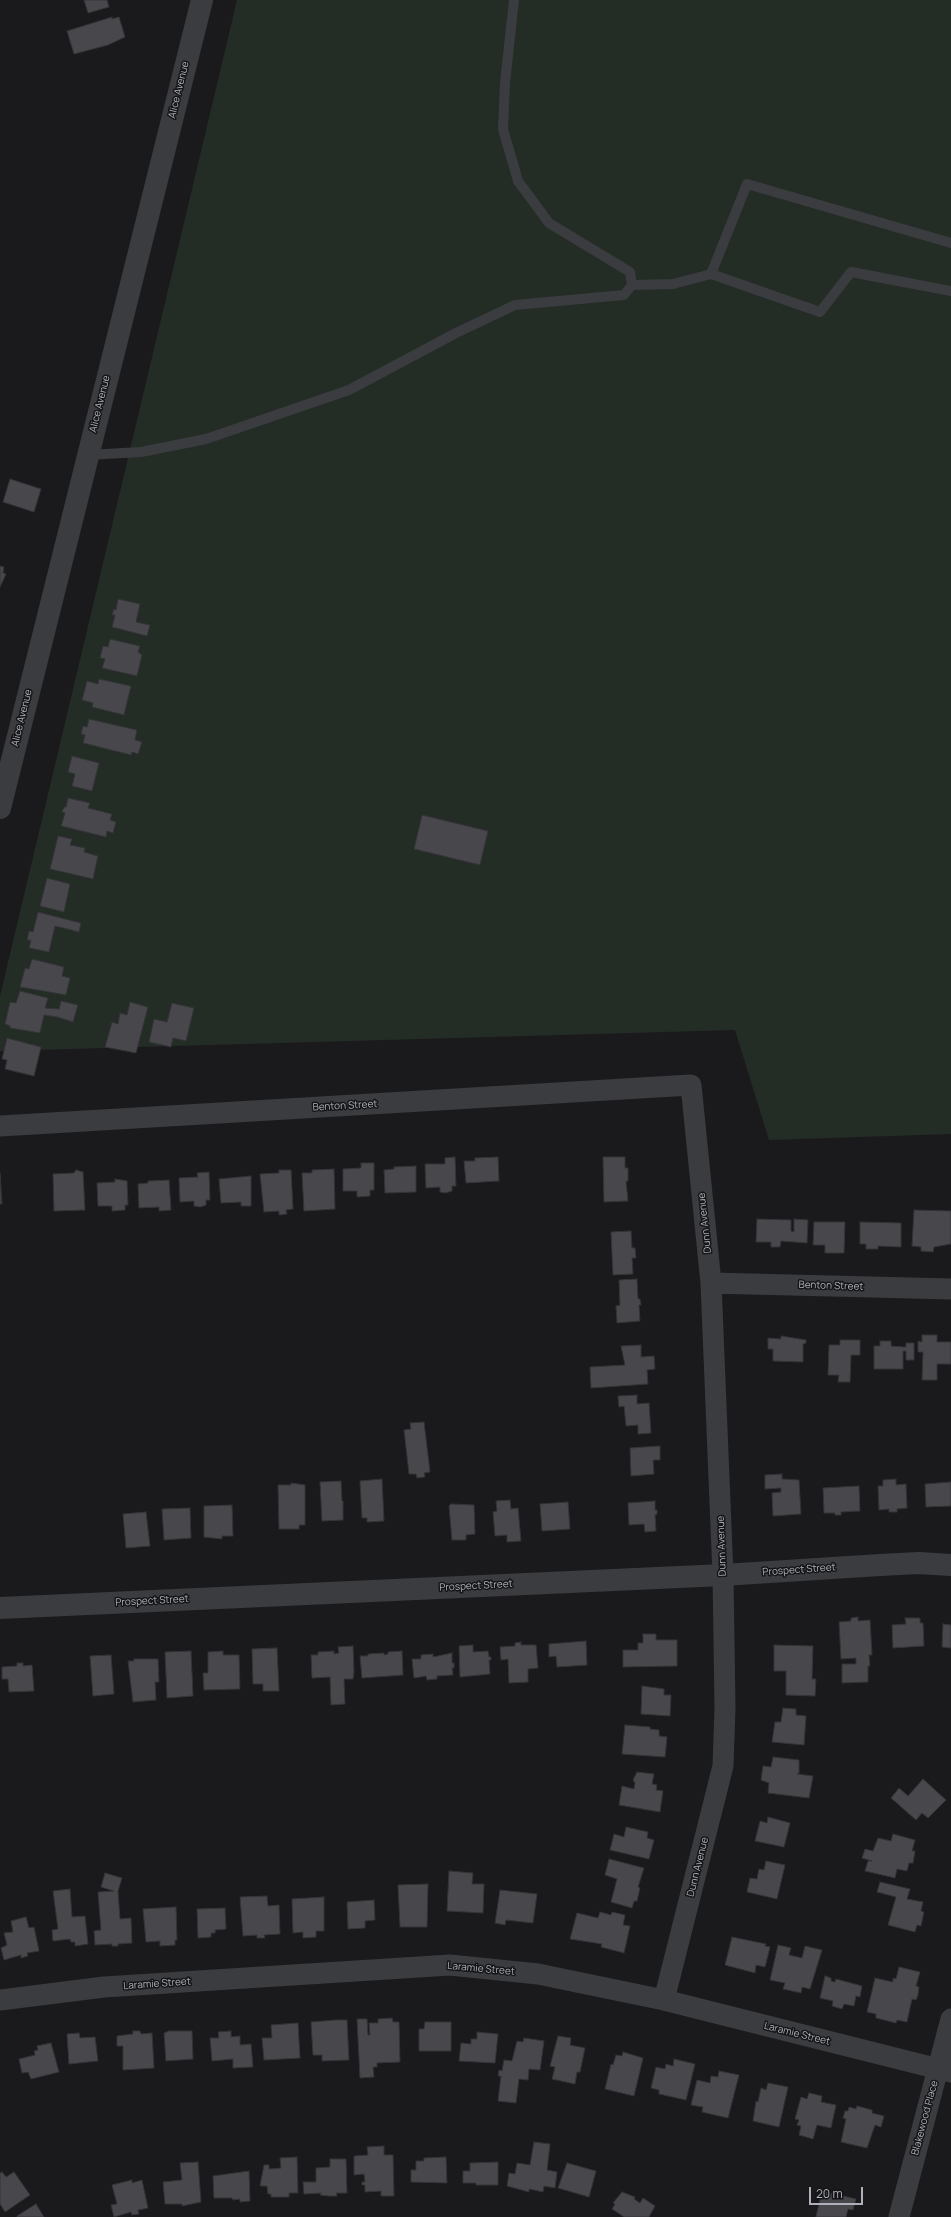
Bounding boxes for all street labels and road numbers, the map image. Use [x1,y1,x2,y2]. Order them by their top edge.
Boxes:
street label: Alice Avenue [166,60,192,120]
street label: Alice Avenue [87,374,113,434]
street label: Alice Avenue [9,688,35,748]
street label: Benton Street [312,1098,378,1114]
street label: Dunn Avenue [696,1192,714,1254]
street label: Benton Street [798,1279,864,1293]
street label: Dunn Avenue [715,1515,729,1577]
street label: Prospect Street [762,1561,836,1579]
street label: Prospect Street [439,1578,513,1594]
street label: Prospect Street [115,1593,189,1609]
street label: Dunn Avenue [685,1836,711,1898]
street label: Laramie Street [447,1960,515,1978]
street label: Laramie Street [123,1976,191,1992]
street label: Laramie Street [763,2020,831,2048]
street label: Blakewood Place [909,2079,941,2157]

